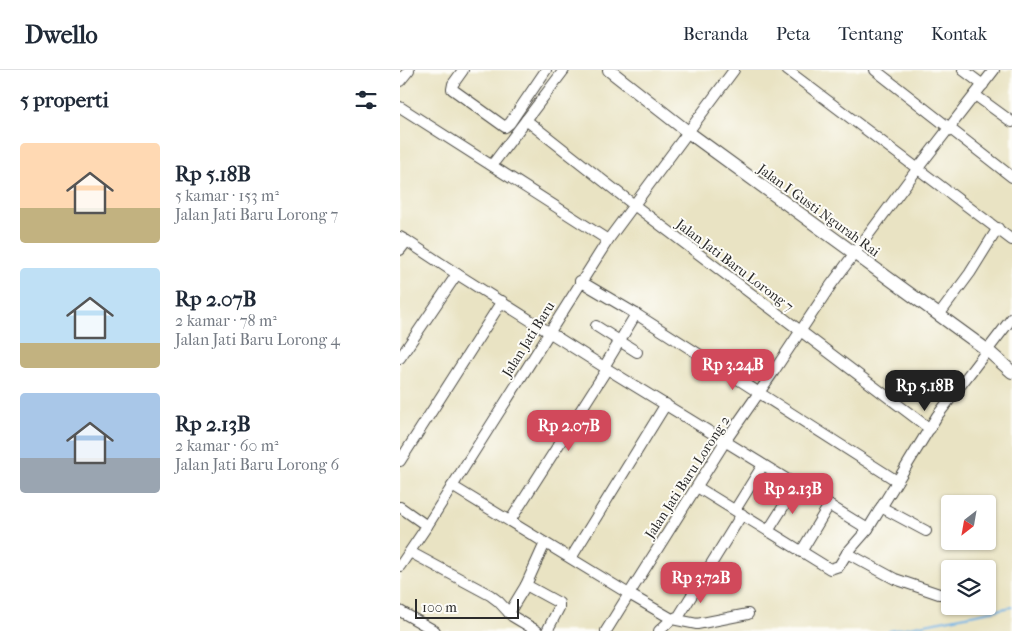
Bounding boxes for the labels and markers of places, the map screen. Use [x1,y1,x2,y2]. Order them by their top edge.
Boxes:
pin: Rp 3.24B [681,348,785,391]
pin: Rp 5.18B [873,370,977,412]
pin: Rp 2.07B [517,410,621,452]
pin: Rp 2.13B [741,472,845,515]
pin: Rp 3.72B [649,562,753,604]

